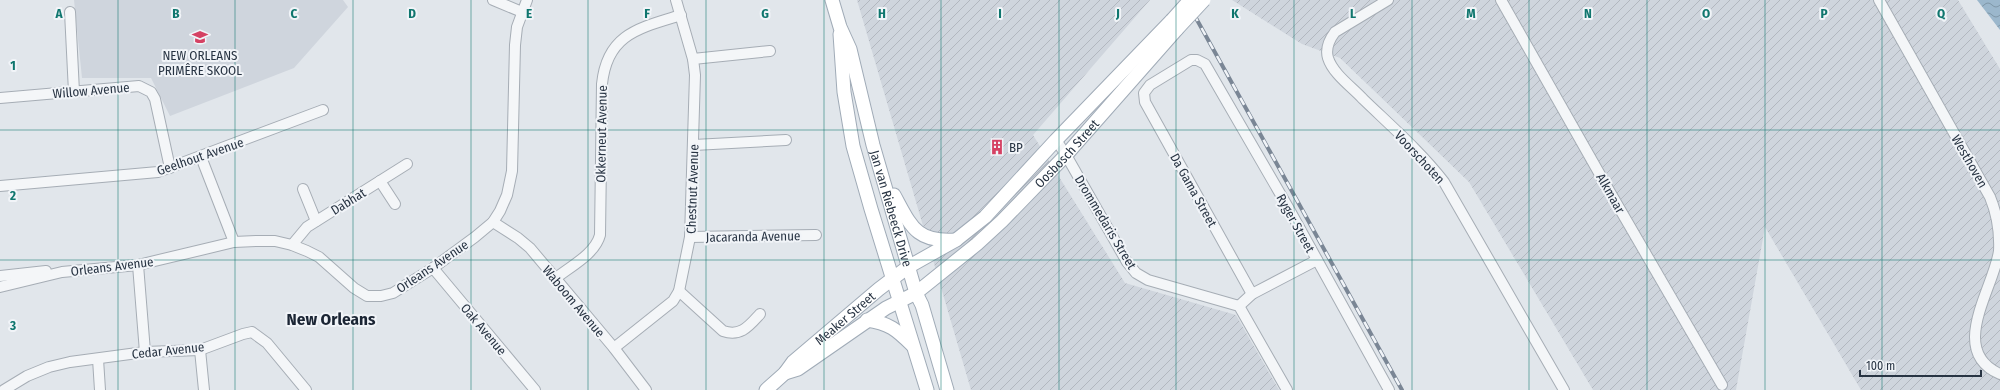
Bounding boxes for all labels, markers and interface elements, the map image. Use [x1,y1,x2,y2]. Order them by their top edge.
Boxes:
text: A [54,6,63,21]
text: B [172,6,180,21]
text: C [291,6,298,21]
text: D [408,6,416,21]
text: E [526,6,532,21]
text: F [644,6,650,21]
text: G [761,6,769,21]
text: H [878,6,886,21]
text: I [998,6,1002,21]
text: J [1115,6,1120,21]
text: K [1231,6,1239,21]
text: L [1350,6,1356,21]
text: M [1466,6,1476,21]
text: N [1584,6,1592,21]
text: O [1702,6,1710,21]
text: P [1820,6,1828,21]
text: Q [1937,6,1946,21]
school or university icon: NEW ORLEANS PRIMÊRE SKOOL [191,28,209,46]
place label: NEW ORLEANS PRIMÊRE SKOOL [158,48,242,78]
text: 1 [10,58,16,73]
street label: Willow Avenue [52,80,130,101]
street label: Okkerneut Avenue [593,85,610,183]
street label: Oosbosch Street [1032,116,1102,191]
street label: Voorschoten [1391,128,1448,187]
street label: Westhoven [1948,132,1991,190]
street label: Geelhout Avenue [155,135,245,178]
building icon: BP [988,138,1006,156]
place label: BP [1009,140,1023,155]
street label: Chestnut Avenue [683,144,702,234]
street label: Jan van Riebeeck Drive [867,148,915,268]
street label: Da Gama Street [1167,151,1220,230]
street label: Alkmaar [1593,171,1628,216]
street label: Drommedaris Street [1072,173,1140,272]
street label: Dabhat [328,185,369,218]
text: 2 [9,188,16,203]
street label: Ryger Street [1273,191,1318,256]
street label: Jacaranda Avenue [706,228,800,245]
street label: Orleans Avenue [394,237,471,296]
street label: Orleans Avenue [70,254,154,279]
street label: Waboom Avenue [539,263,608,340]
street label: Meaker Street [812,288,879,348]
street label: Oak Avenue [458,301,509,358]
district label: New Orleans [287,309,376,330]
text: 3 [9,318,16,333]
street label: Cedar Avenue [131,339,205,362]
scale bar [1860,352,1981,378]
text: 100 m [1866,359,1895,373]

